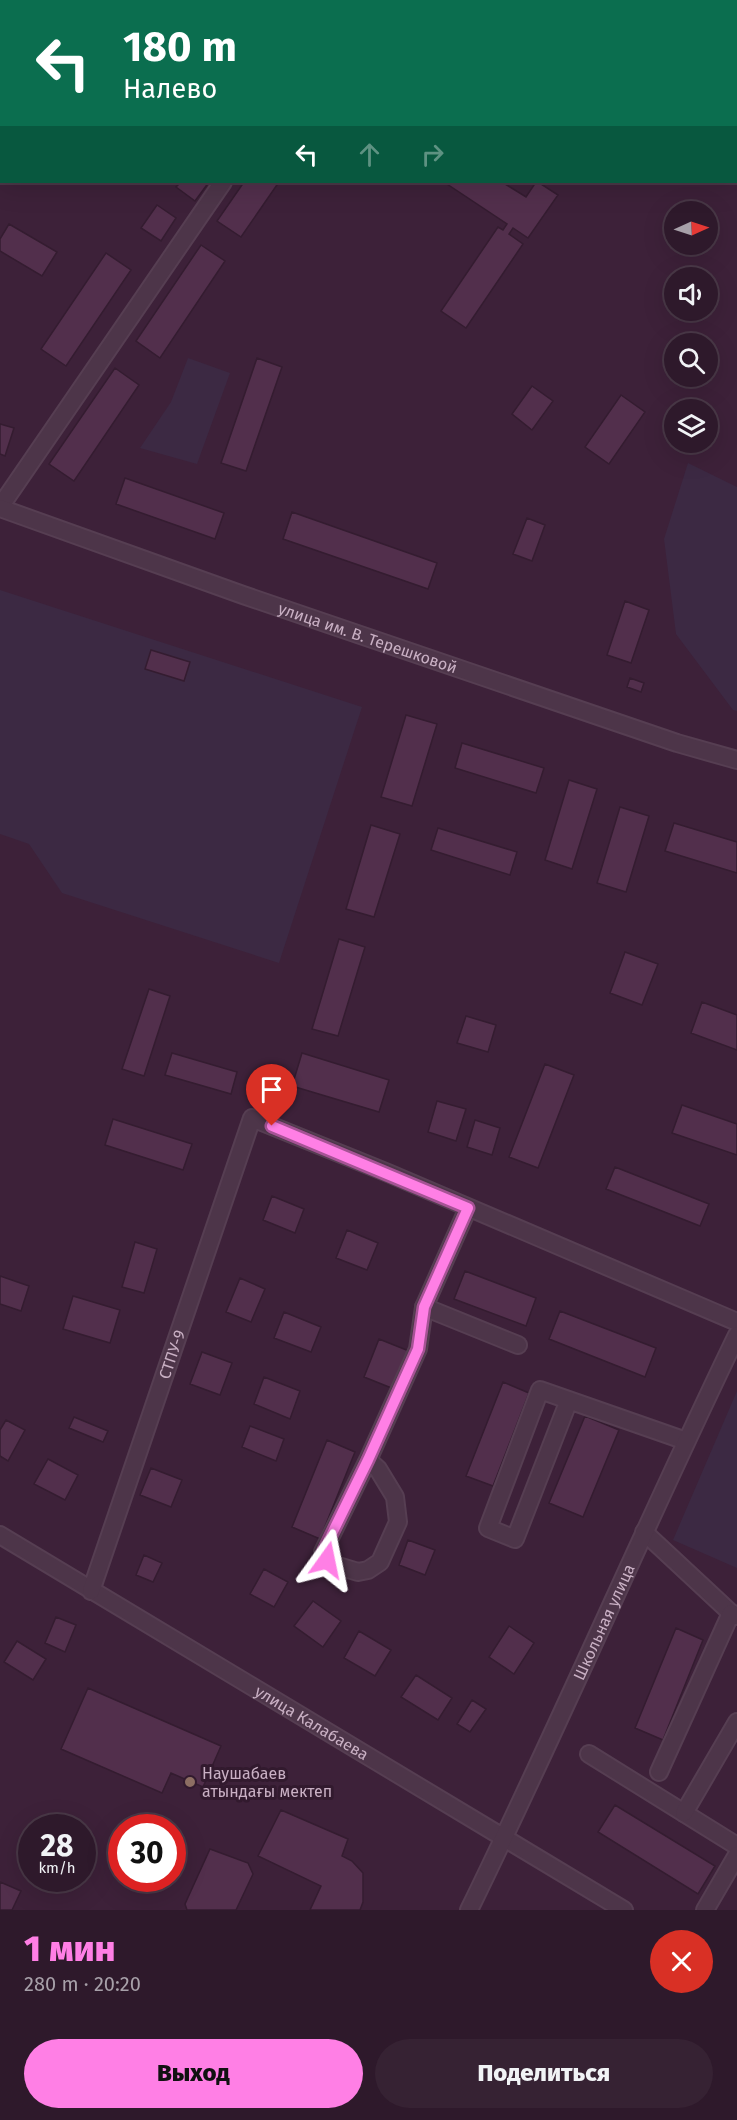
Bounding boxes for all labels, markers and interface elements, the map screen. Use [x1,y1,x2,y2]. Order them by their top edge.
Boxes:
text: 180 m [123,22,237,72]
icon: left [24,24,102,102]
text: Налево [123,73,217,105]
icon: left [290,138,323,171]
icon: ahead [353,138,386,171]
icon: right [416,138,449,171]
north arrow [664,201,718,255]
map controls [664,201,718,453]
button: sound [664,267,718,321]
button: search [664,333,718,387]
button: layers [664,399,718,453]
street label: улица им. В. Терешковой [276,598,460,677]
pin [246,1064,297,1126]
icon: arrive [255,1073,288,1106]
street label: СТПУ-9 [154,1327,189,1381]
position arrow [295,1528,359,1592]
street label: Школьная улица [569,1561,638,1683]
street label: улица Калабаева [252,1681,372,1764]
place label: Наушабаев атындағы мектеп [202,1764,332,1801]
marker: Наушабаев атындағы мектеп [183,1775,197,1789]
speed limit sign: 30 [108,1814,186,1892]
text: 28 [41,1828,73,1864]
text: km/h [38,1859,76,1877]
text: 1 мин [24,1927,116,1971]
button: close [650,1930,713,1993]
text: 280 m · 20:20 [24,1972,141,1996]
button: Выход [24,2039,363,2108]
button: Поделиться [375,2039,713,2108]

